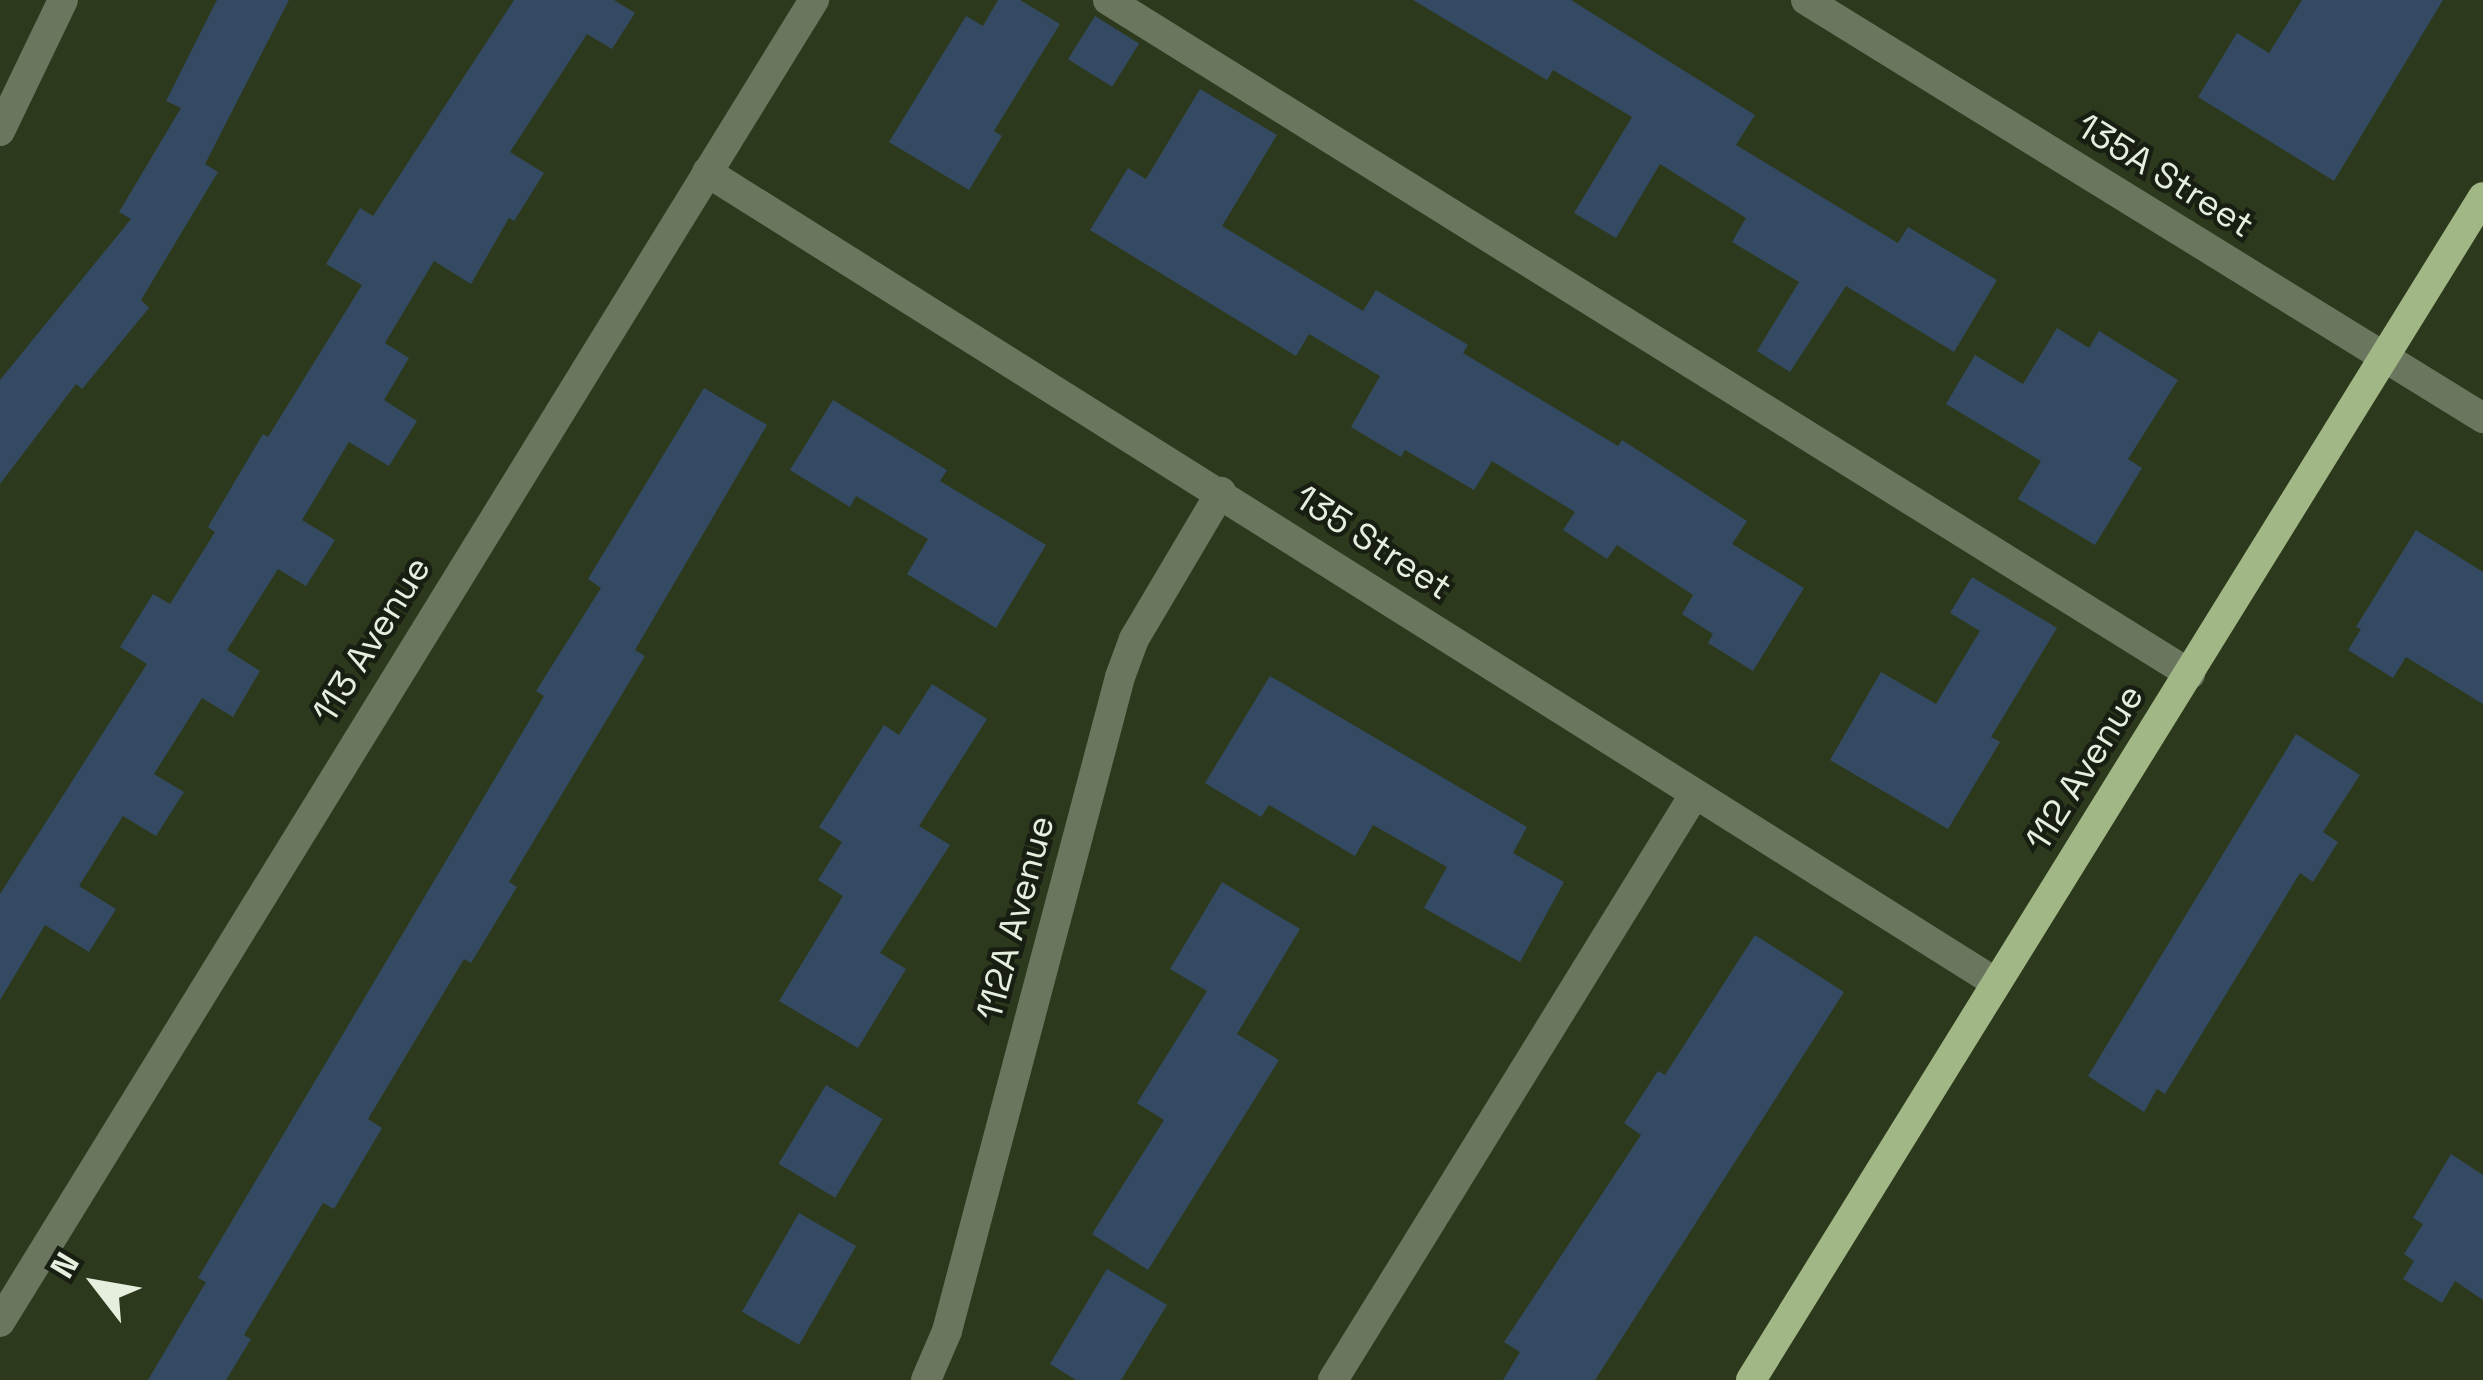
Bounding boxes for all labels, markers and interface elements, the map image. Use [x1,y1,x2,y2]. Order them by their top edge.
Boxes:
street label: 135A Street [2069,105,2261,247]
street label: 135 Street [1287,477,1459,609]
street label: 113 Avenue [304,549,440,731]
street label: 112 Avenue [2017,677,2153,859]
street label: 112A Avenue [968,811,1064,1025]
north arrow [36,1224,156,1344]
text: N [41,1245,89,1286]

